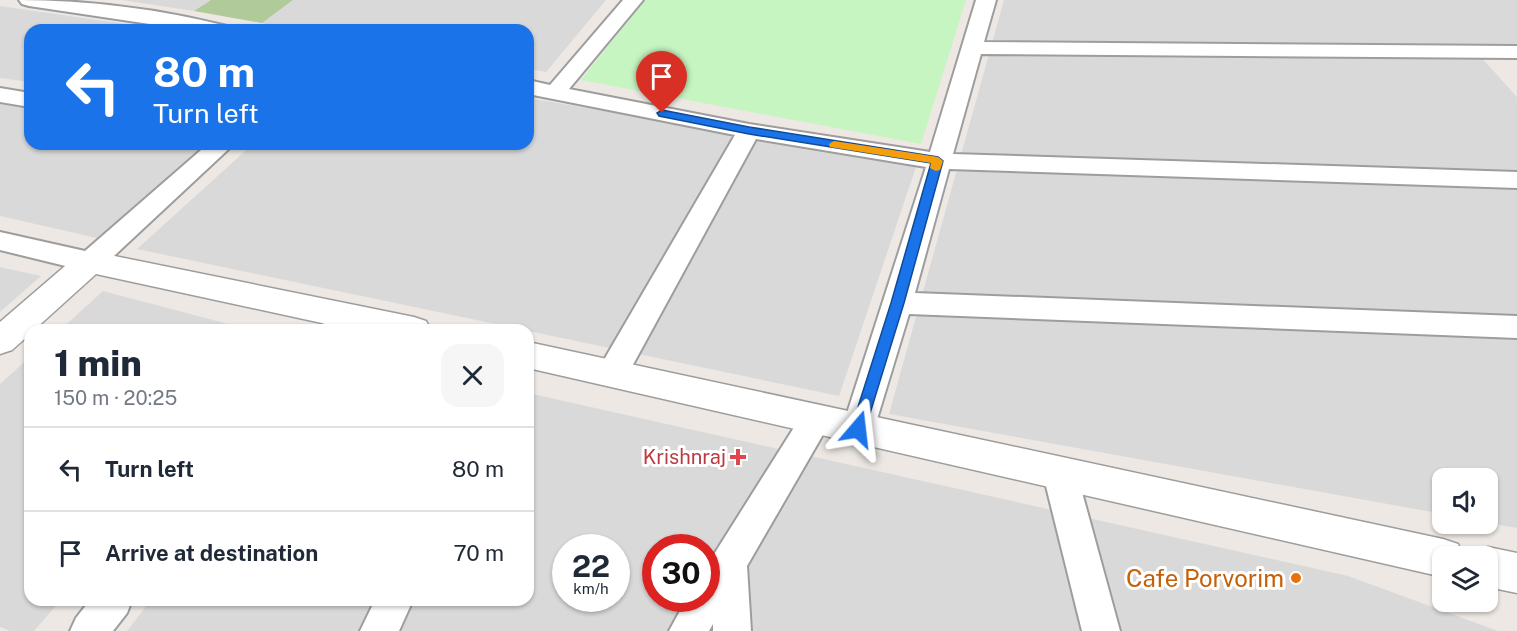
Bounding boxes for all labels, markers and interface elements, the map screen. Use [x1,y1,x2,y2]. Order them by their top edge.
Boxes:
text: 80 m [153,47,255,96]
icon: left [54,48,132,126]
pin [636,51,687,113]
icon: arrive [645,60,678,93]
text: Turn left [153,97,259,129]
text: 1 min [54,342,142,384]
button: close [441,344,504,407]
text: 150 m · 20:25 [54,386,177,410]
position arrow [826,397,890,461]
place label: Krishnraj [643,445,726,469]
marker: Krishnraj [731,450,745,464]
icon: left [54,453,87,486]
text: Turn left [105,456,194,482]
text: 80 m [452,456,504,482]
map controls [1432,468,1498,612]
button: sound [1432,468,1498,534]
speed limit sign: 30 [642,534,720,612]
icon: arrive [54,537,87,570]
text: Arrive at destination [105,540,318,566]
text: 70 m [453,540,504,566]
button: layers [1432,546,1498,612]
text: 22 [572,548,610,584]
place label: Cafe Porvorim [1126,564,1284,592]
marker: Cafe Porvorim [1289,571,1303,585]
text: km/h [573,580,609,597]

